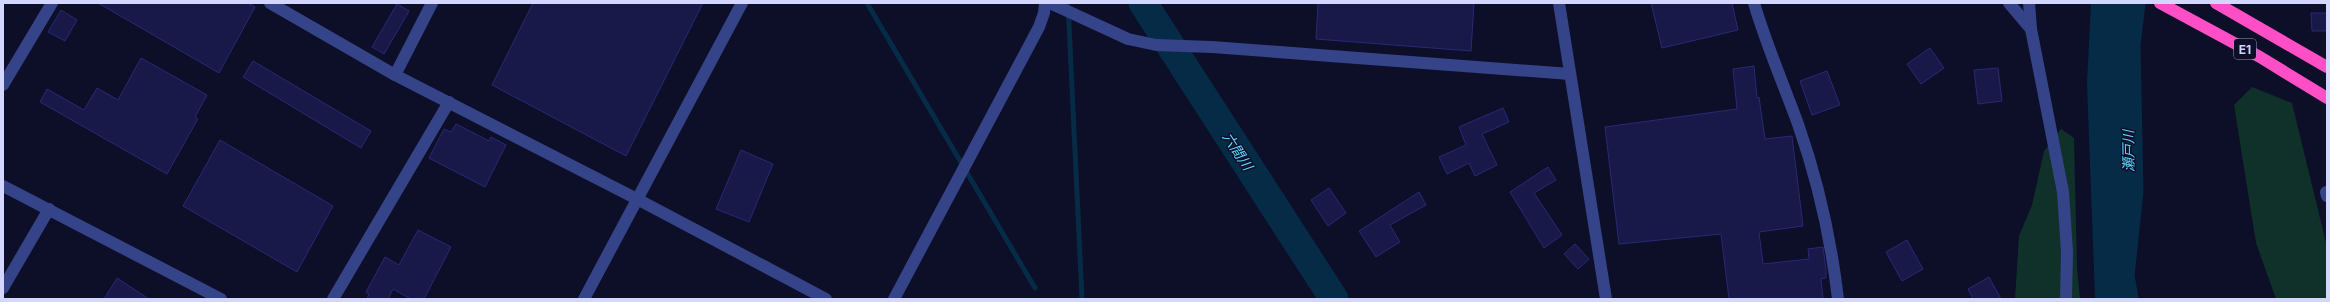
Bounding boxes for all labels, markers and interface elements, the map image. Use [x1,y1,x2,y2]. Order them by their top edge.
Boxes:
road number: E1 [2234,39,2256,59]
water label: 瀬戸川 [2119,128,2137,172]
water label: 六間川 [1219,129,1258,175]

